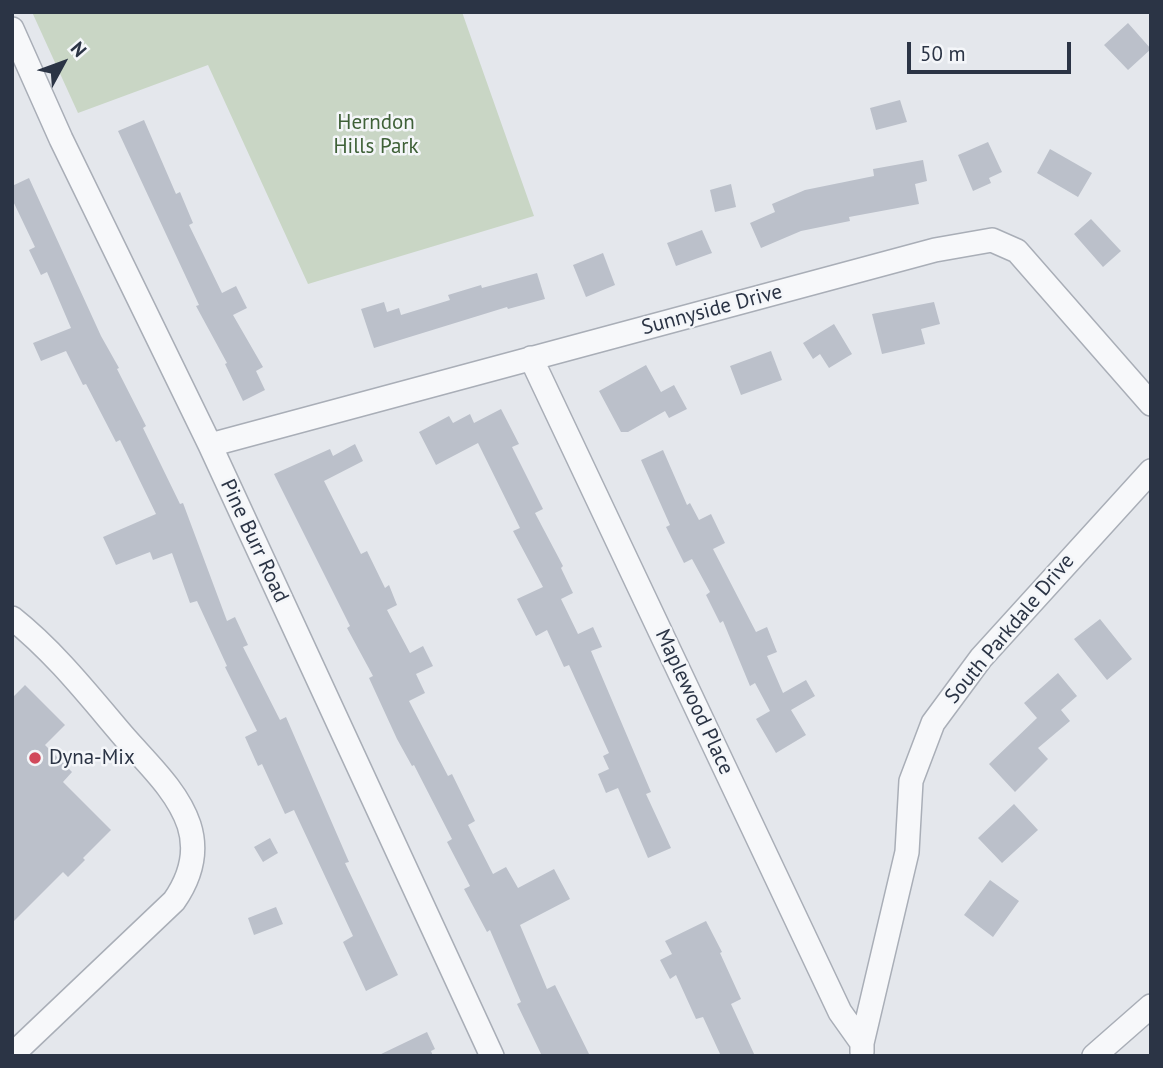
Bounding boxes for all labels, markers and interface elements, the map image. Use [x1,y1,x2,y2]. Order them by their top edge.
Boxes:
north arrow [28,28,98,98]
scale bar [911,28,1076,72]
text: N [66,37,92,62]
text: 50 m [920,40,966,67]
park label: Herndon Hills Park [333,110,419,160]
street label: Sunnyside Drive [639,279,785,341]
street label: Pine Burr Road [214,475,294,607]
street label: South Parkdale Drive [940,549,1080,709]
street label: Maplewood Place [649,625,739,779]
place label: Dyna-Mix [49,745,135,771]
marker: Dyna-Mix [27,750,43,766]

